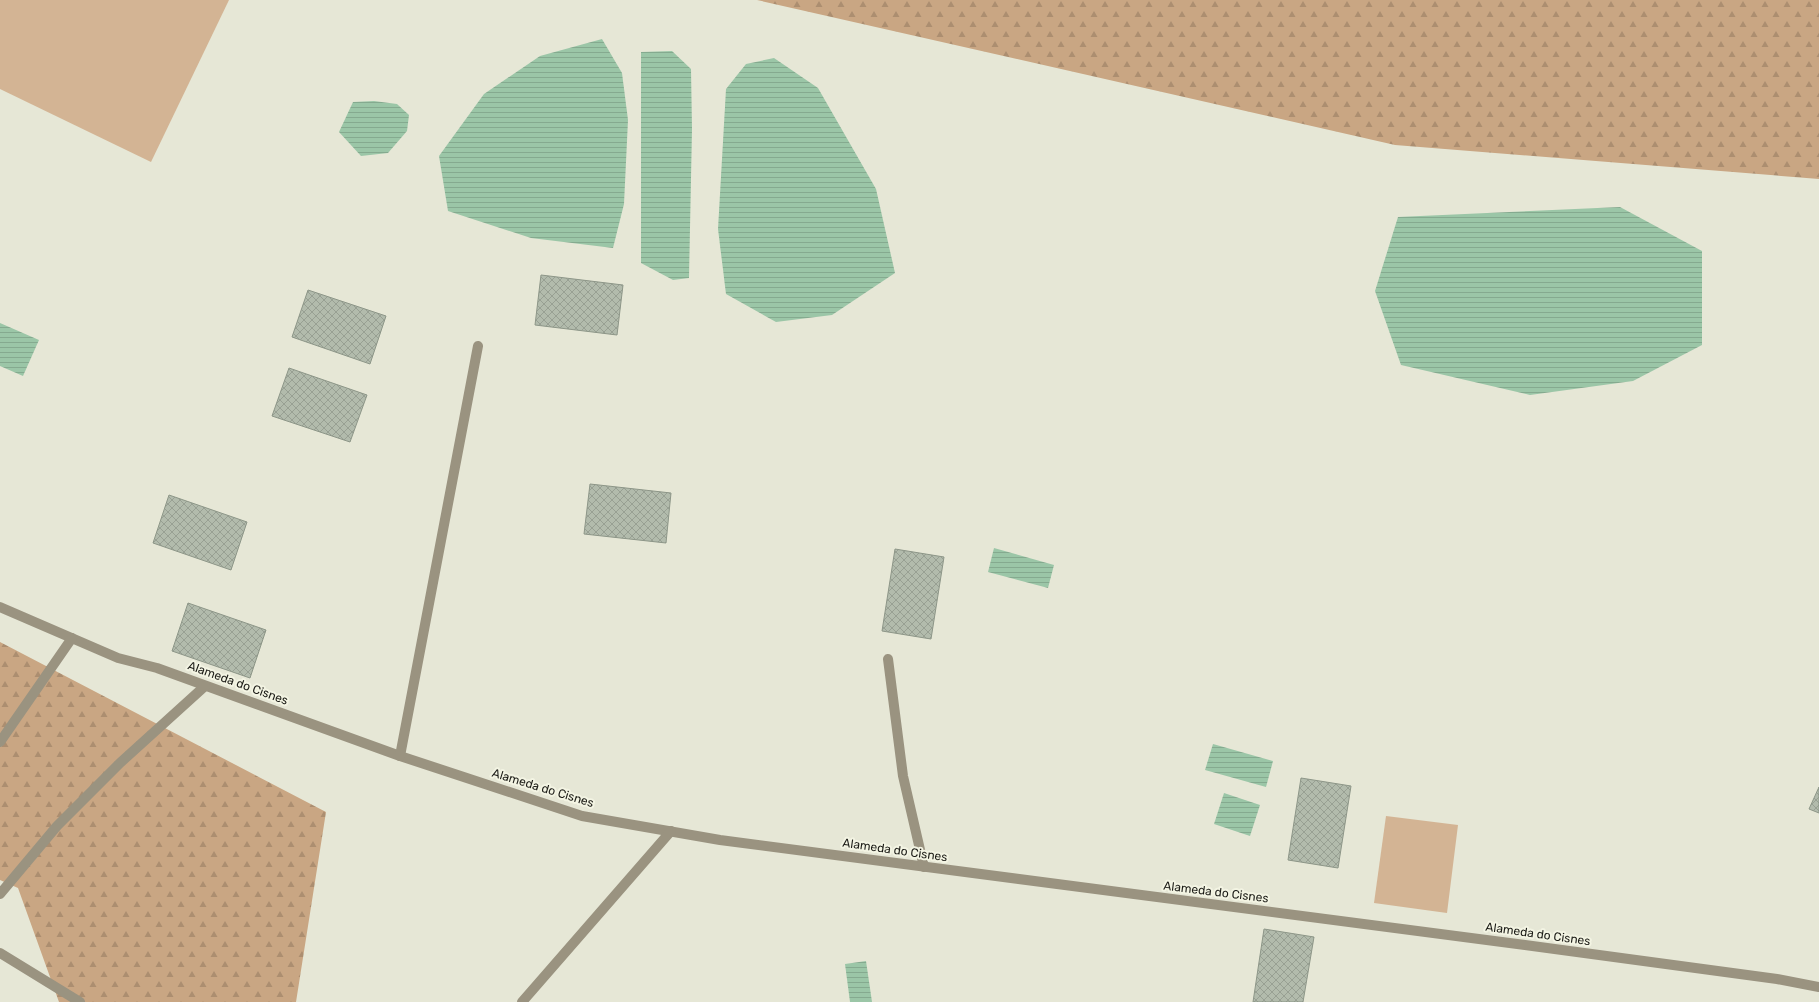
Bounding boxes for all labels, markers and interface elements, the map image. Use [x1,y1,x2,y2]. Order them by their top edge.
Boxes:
street label: Alameda do Cisnes [186,658,290,708]
street label: Alameda do Cisnes [490,766,596,810]
street label: Alameda do Cisnes [842,836,948,864]
street label: Alameda do Cisnes [1163,879,1269,905]
street label: Alameda do Cisnes [1485,920,1591,948]

